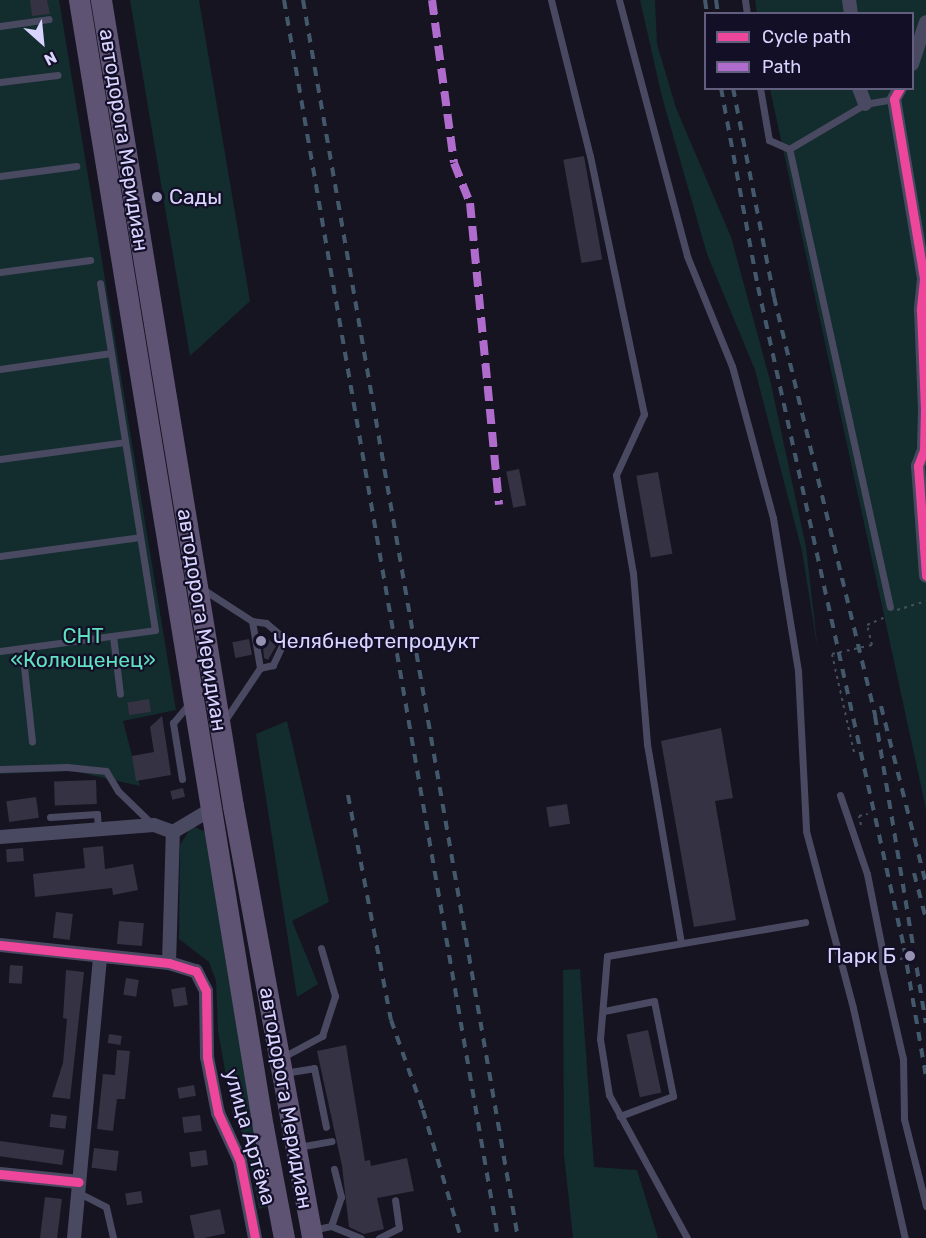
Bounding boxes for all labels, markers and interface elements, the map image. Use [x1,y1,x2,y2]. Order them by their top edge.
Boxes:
north arrow [12,12,72,72]
legend [704,12,914,90]
text: Cycle path [762,26,851,48]
street label: автодорога Меридиан [94,27,154,253]
text: N [41,47,60,70]
text: Path [762,56,801,78]
place label: Сады [169,184,222,210]
marker: Сады [150,190,164,204]
street label: автодорога Меридиан [172,507,232,733]
park label: СНТ «Колющенец» [10,623,156,673]
place label: Челябнефтепродукт [273,628,479,654]
marker: Челябнефтепродукт [254,634,268,648]
place label: Парк Б [827,943,896,969]
marker: Парк Б [901,947,919,965]
street label: автодорога Меридиан [254,985,318,1211]
street label: улица Артёма [219,1066,281,1208]

